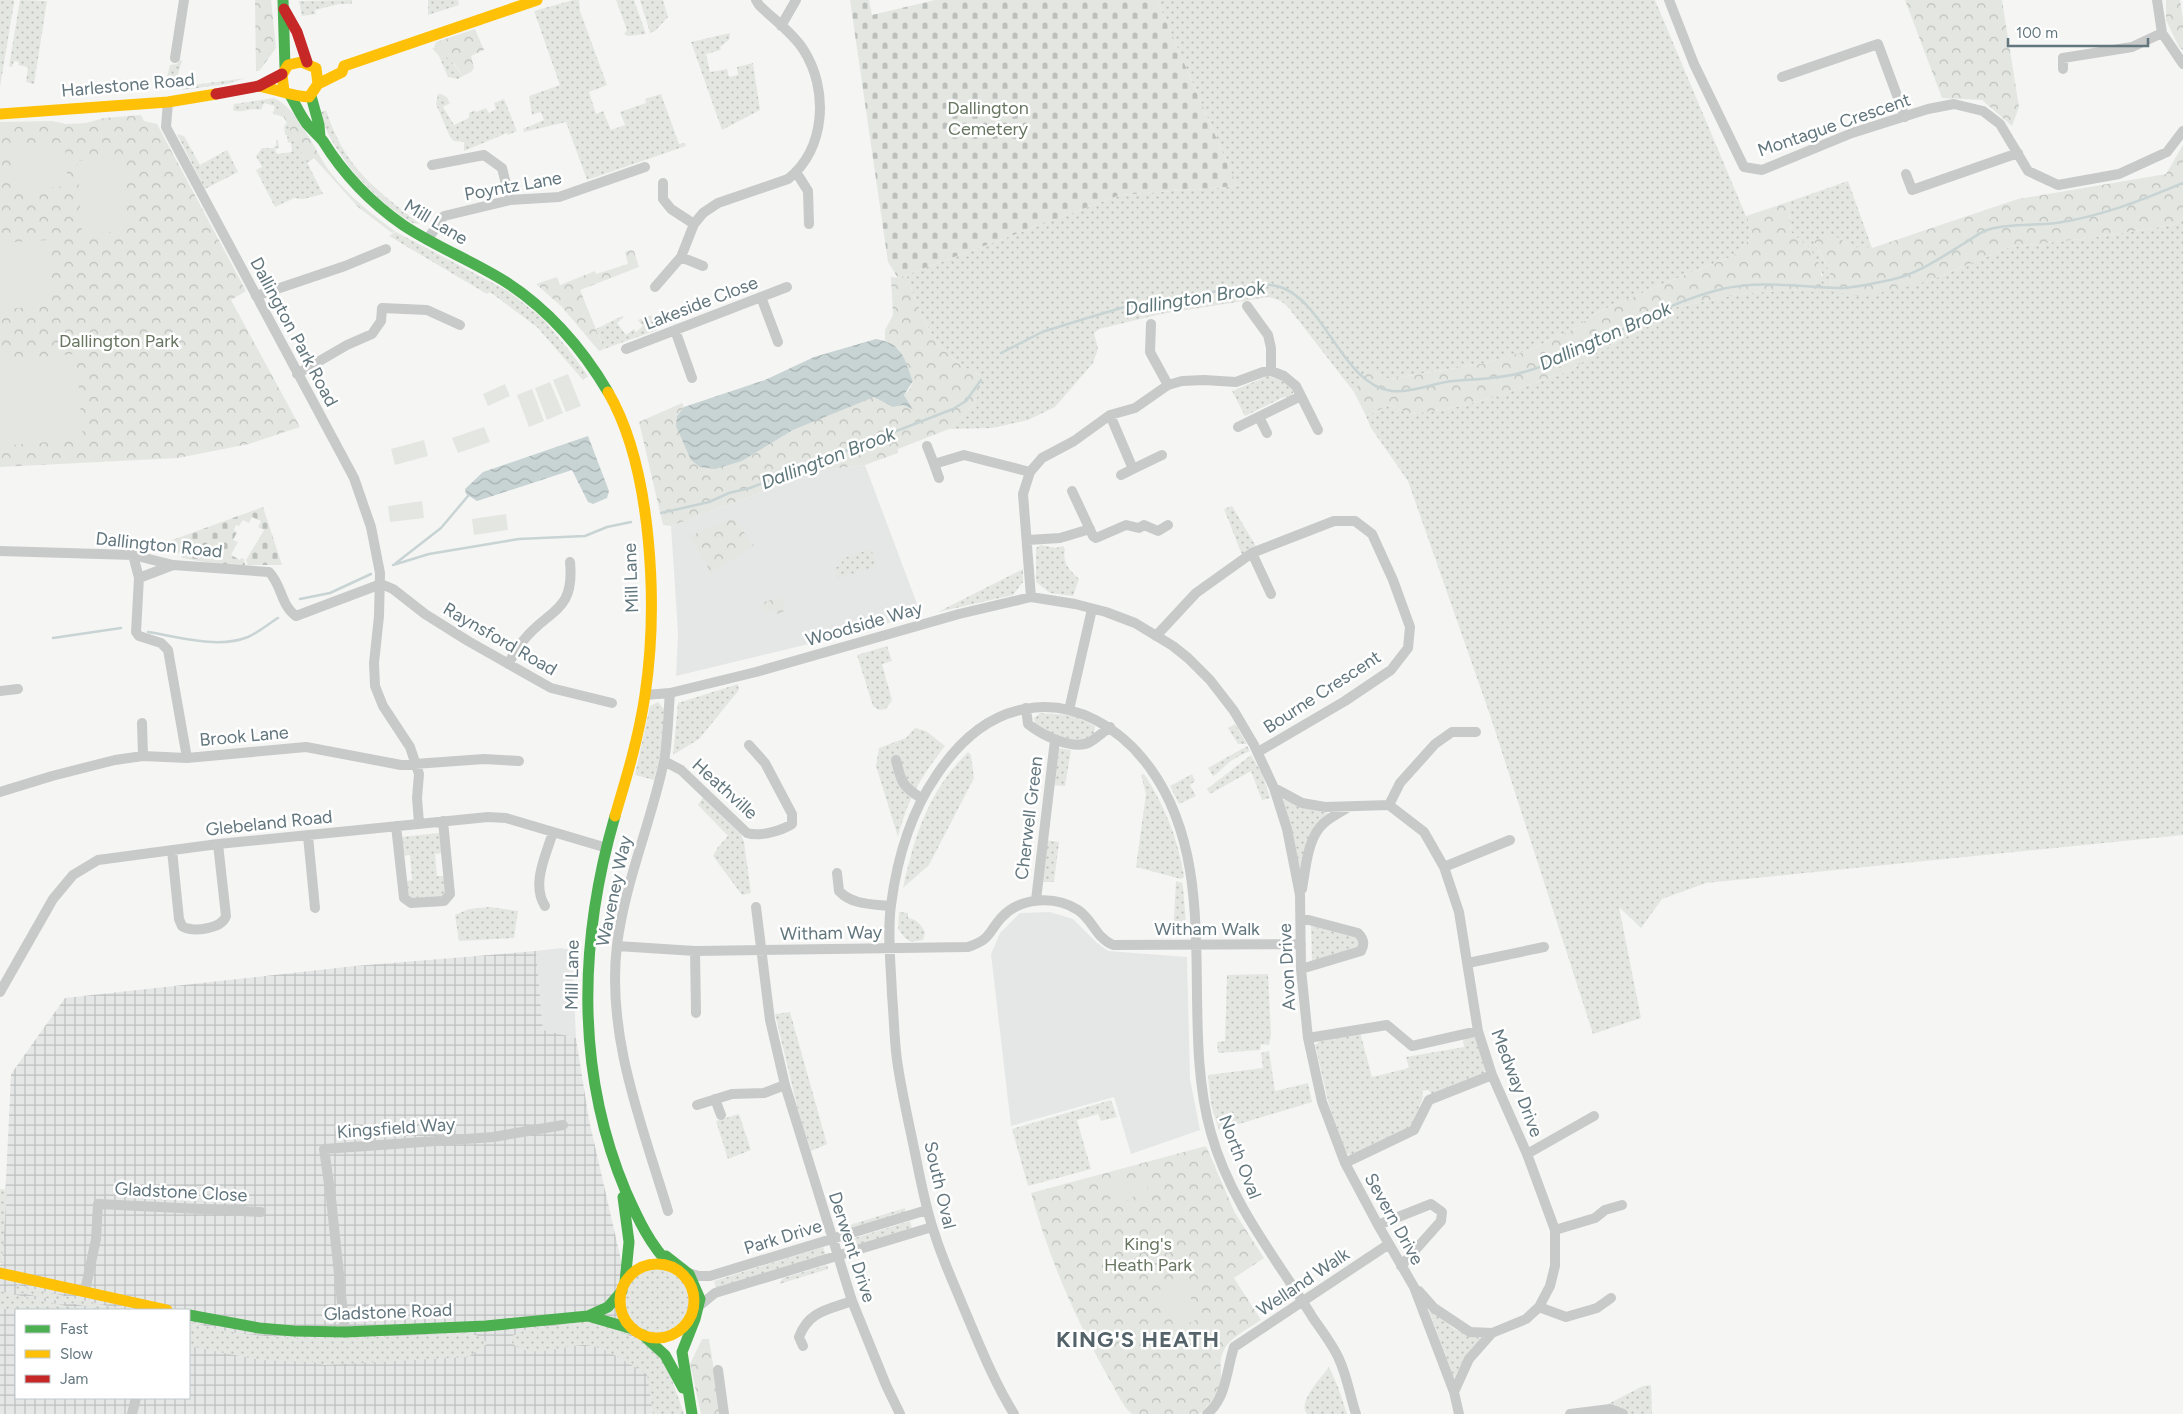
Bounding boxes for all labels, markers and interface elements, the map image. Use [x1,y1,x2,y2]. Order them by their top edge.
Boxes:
scale bar [2008,15,2148,47]
text: 100 m [2016,24,2058,42]
street label: Harlestone Road [60,68,196,102]
street label: Montague Crescent [1755,88,1914,161]
park label: Dallington Cemetery [947,97,1029,140]
street label: Poyntz Lane [463,167,564,205]
street label: Mill Lane [400,194,472,250]
street label: Dallington Park Road [245,254,343,410]
street label: Lakeside Close [641,271,761,335]
water label: Dallington Brook [1123,275,1268,320]
water label: Dallington Brook [1536,296,1675,375]
park label: Dallington Park [59,330,179,352]
water label: Dallington Brook [758,422,899,494]
street label: Dallington Road [94,527,224,563]
street label: Mill Lane [619,542,643,613]
street label: Woodside Way [803,597,925,651]
street label: Raynsford Road [439,598,561,680]
street label: Bourne Crescent [1259,646,1385,738]
street label: Brook Lane [198,721,290,751]
street label: Heathville [688,754,762,824]
street label: Cherwell Green [1010,755,1048,881]
street label: Glebeland Road [204,805,334,841]
street label: Waveney Way [591,833,637,949]
street label: Witham Walk [1154,918,1260,940]
street label: Witham Way [780,921,883,945]
street label: Avon Drive [1274,922,1300,1011]
street label: Mill Lane [560,940,584,1010]
street label: Medway Drive [1486,1026,1548,1140]
street label: North Oval [1214,1112,1266,1202]
street label: Kingsfield Way [336,1113,457,1143]
street label: South Oval [919,1139,961,1231]
street label: Severn Drive [1360,1169,1428,1269]
street label: Gladstone Close [114,1178,248,1206]
street label: Derwent Drive [824,1189,880,1305]
street label: Park Drive [741,1215,825,1259]
park label: King's Heath Park [1104,1233,1192,1276]
street label: Welland Walk [1253,1243,1354,1321]
street label: Gladstone Road [323,1299,453,1325]
legend [15,1309,190,1399]
text: Fast [60,1320,89,1338]
district label: KING'S HEATH [1056,1326,1220,1353]
text: Slow [60,1345,93,1363]
text: Jam [60,1370,88,1388]

